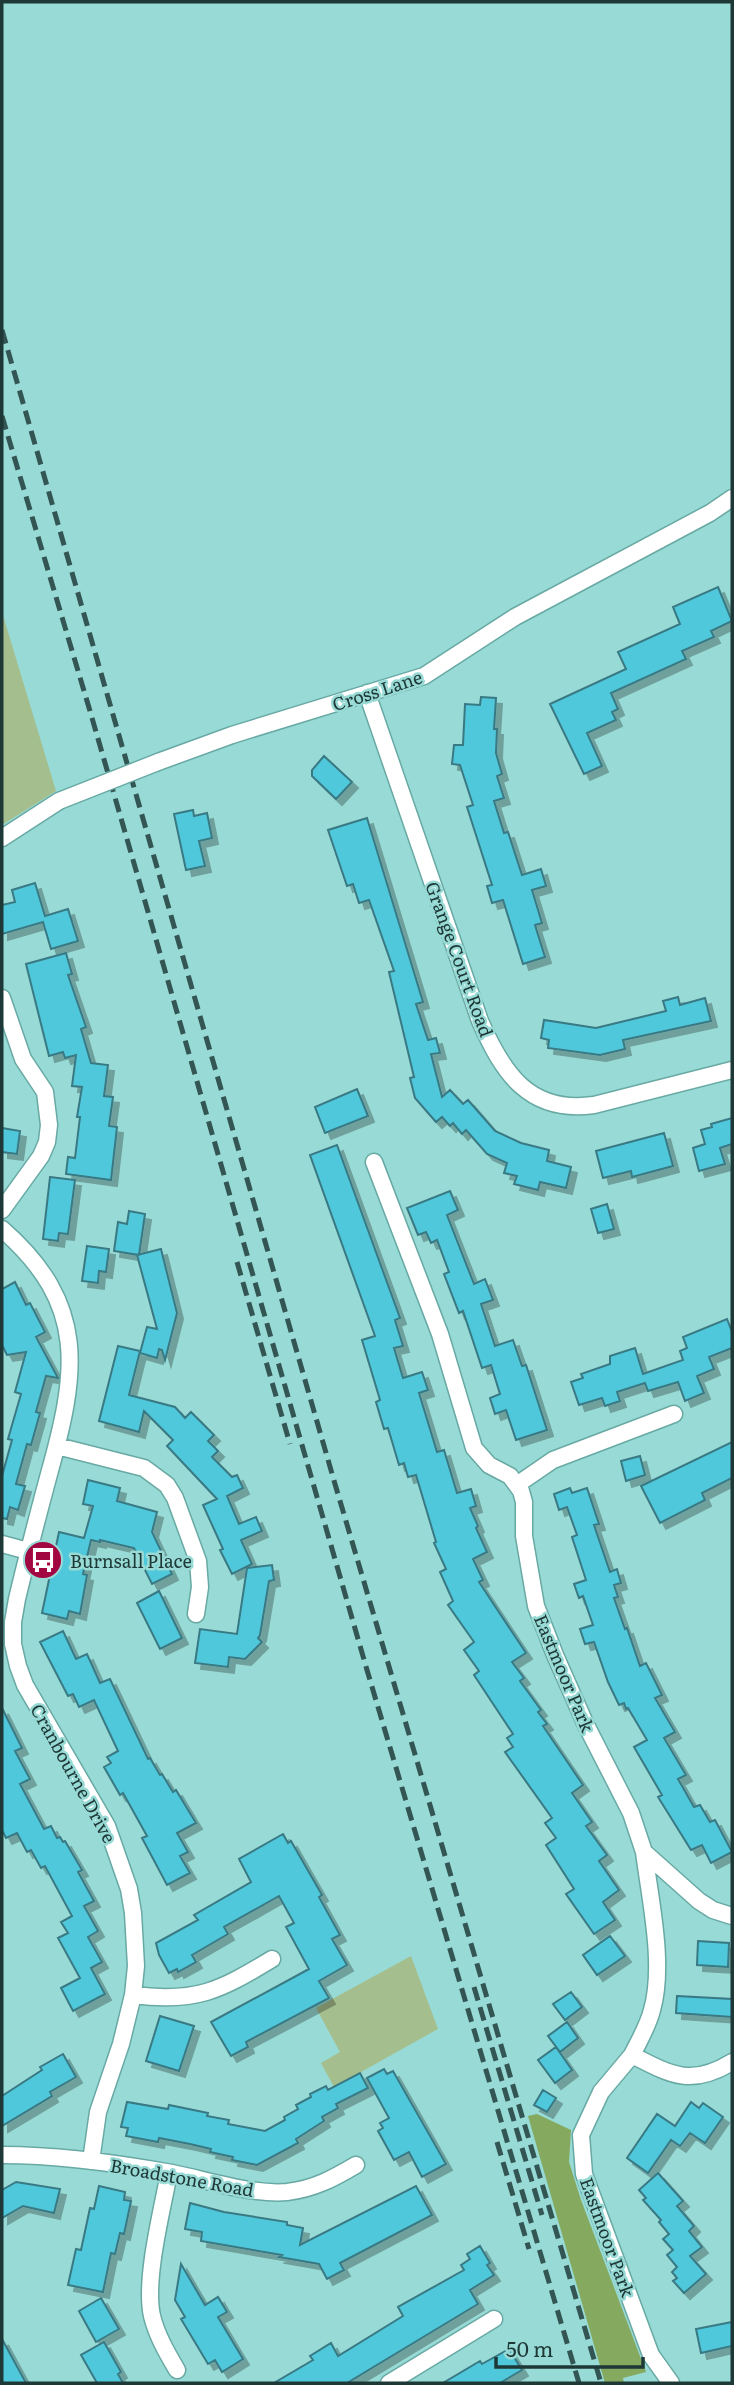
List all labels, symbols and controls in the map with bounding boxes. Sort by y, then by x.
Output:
street label: Cross Lane [329,663,425,717]
street label: Grange Court Road [419,878,501,1040]
bus stop icon: Burnsall Place [22,1539,64,1581]
place label: Burnsall Place [70,1547,192,1574]
street label: Eastmoor Park [528,1610,602,1737]
street label: Cranbourne Drive [25,1699,123,1847]
street label: Broadstone Road [108,2151,256,2203]
street label: Eastmoor Park [574,2173,643,2302]
scale bar [496,2326,643,2370]
text: 50 m [506,2332,553,2363]

